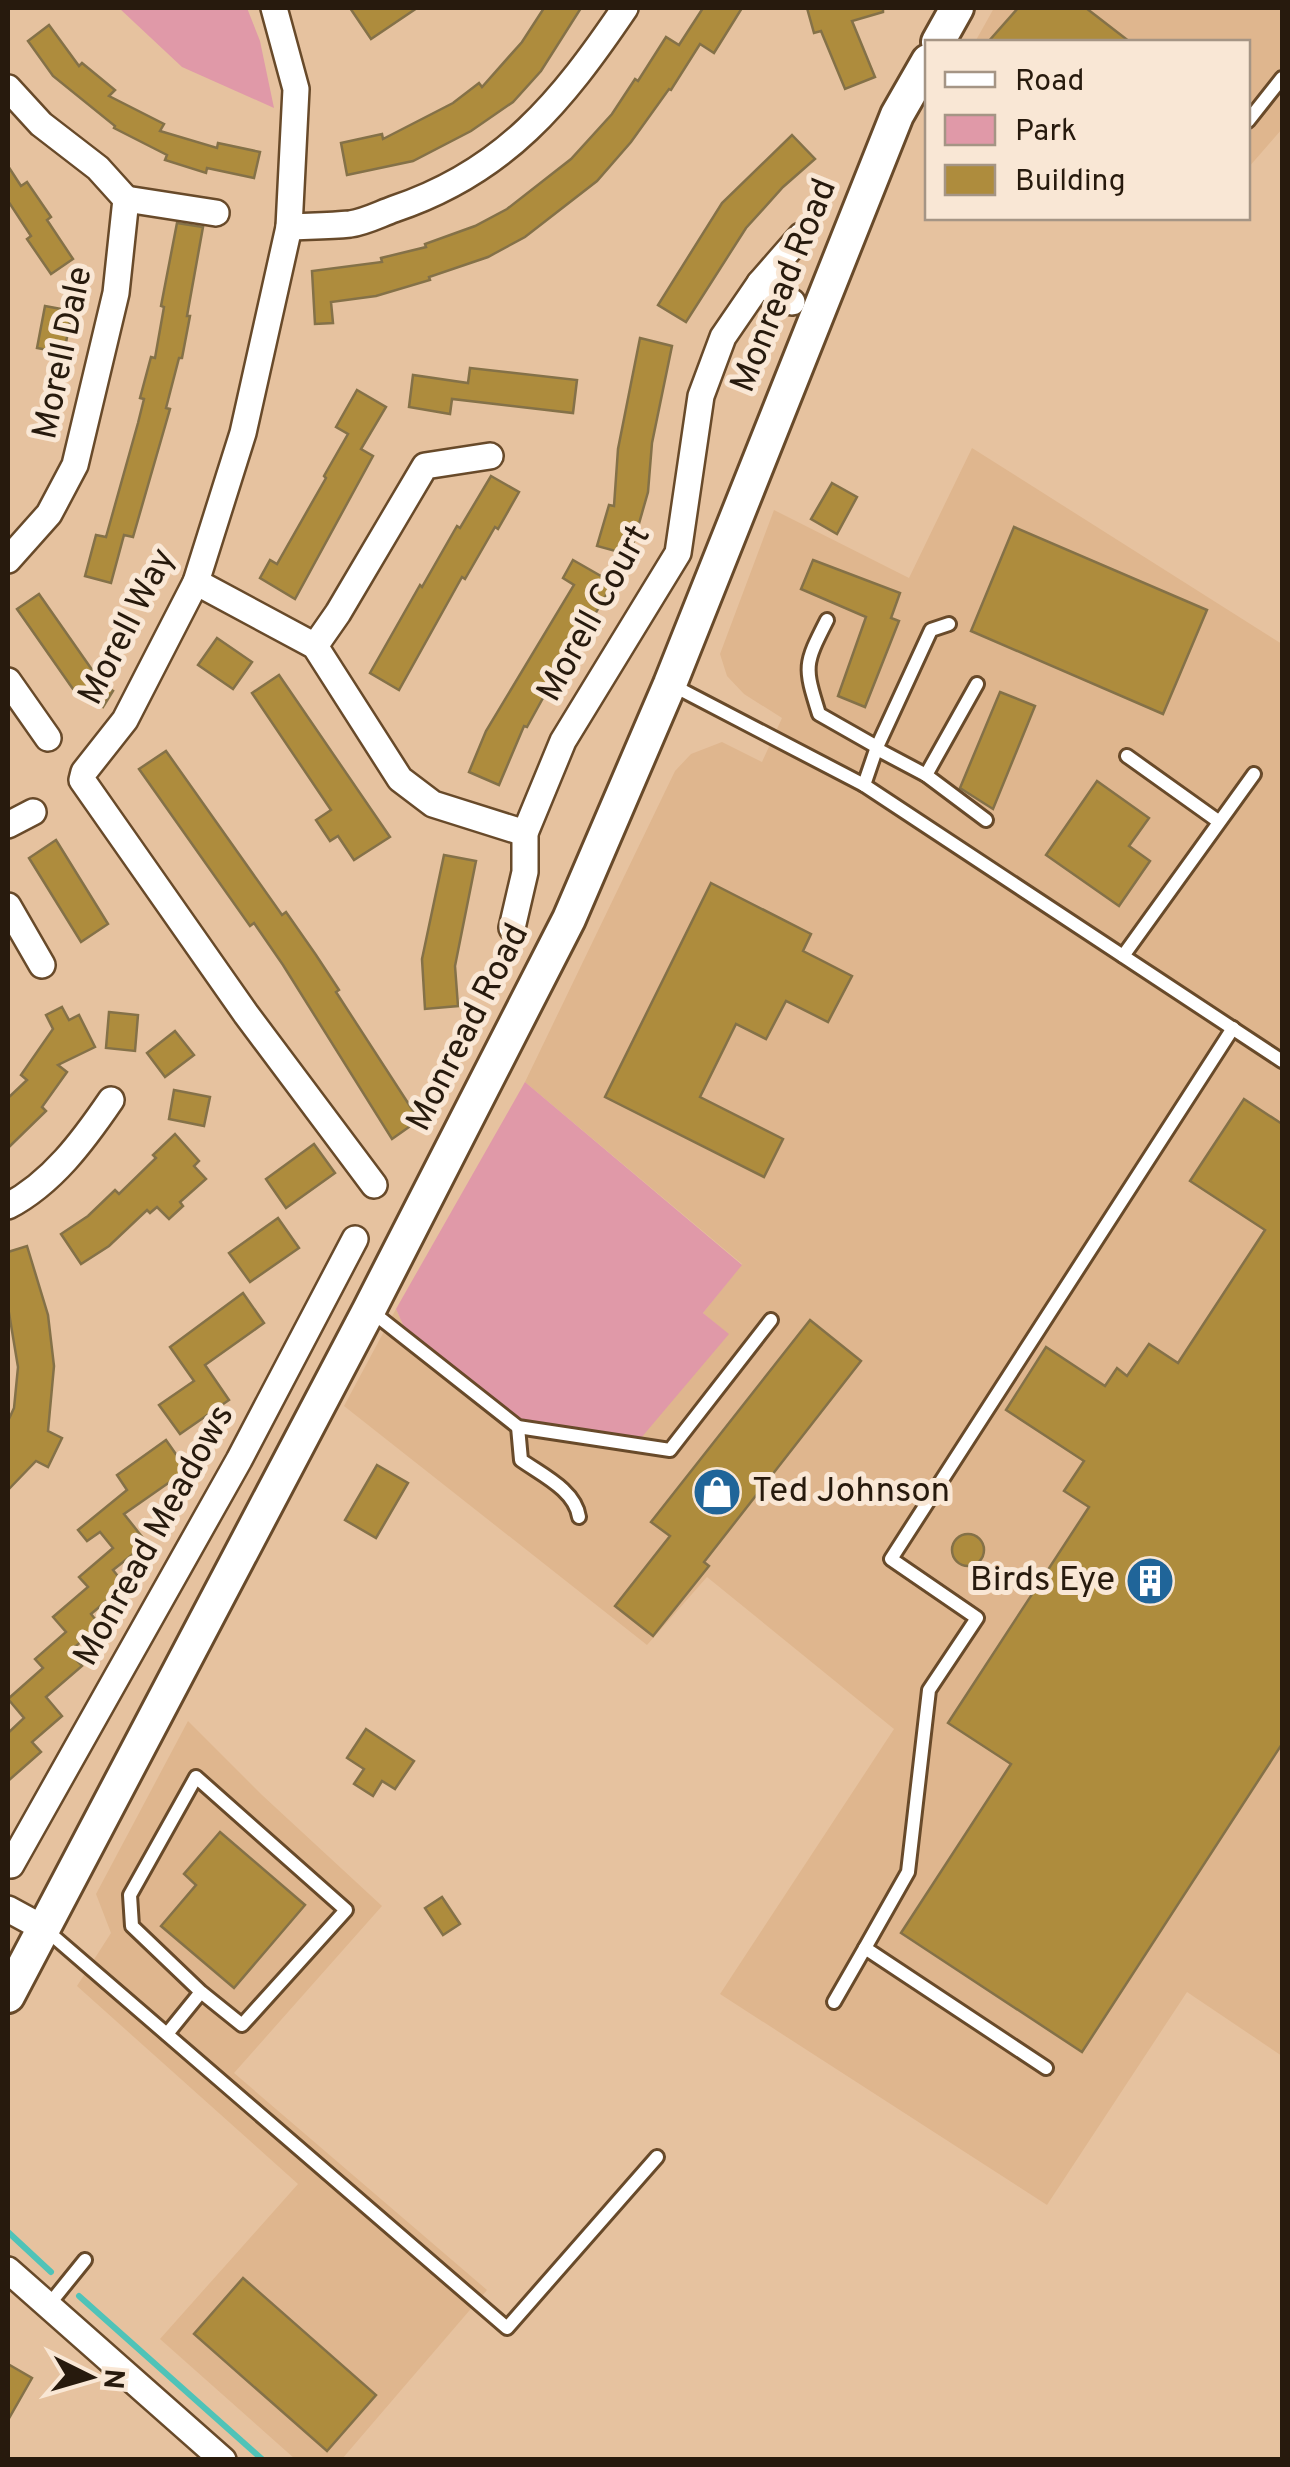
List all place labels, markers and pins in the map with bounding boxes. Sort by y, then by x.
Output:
shop icon: Ted Johnson [691,1466,743,1518]
place label: Ted Johnson [752,1470,950,1514]
building icon: Birds Eye [1124,1555,1176,1607]
place label: Birds Eye [970,1559,1115,1603]

